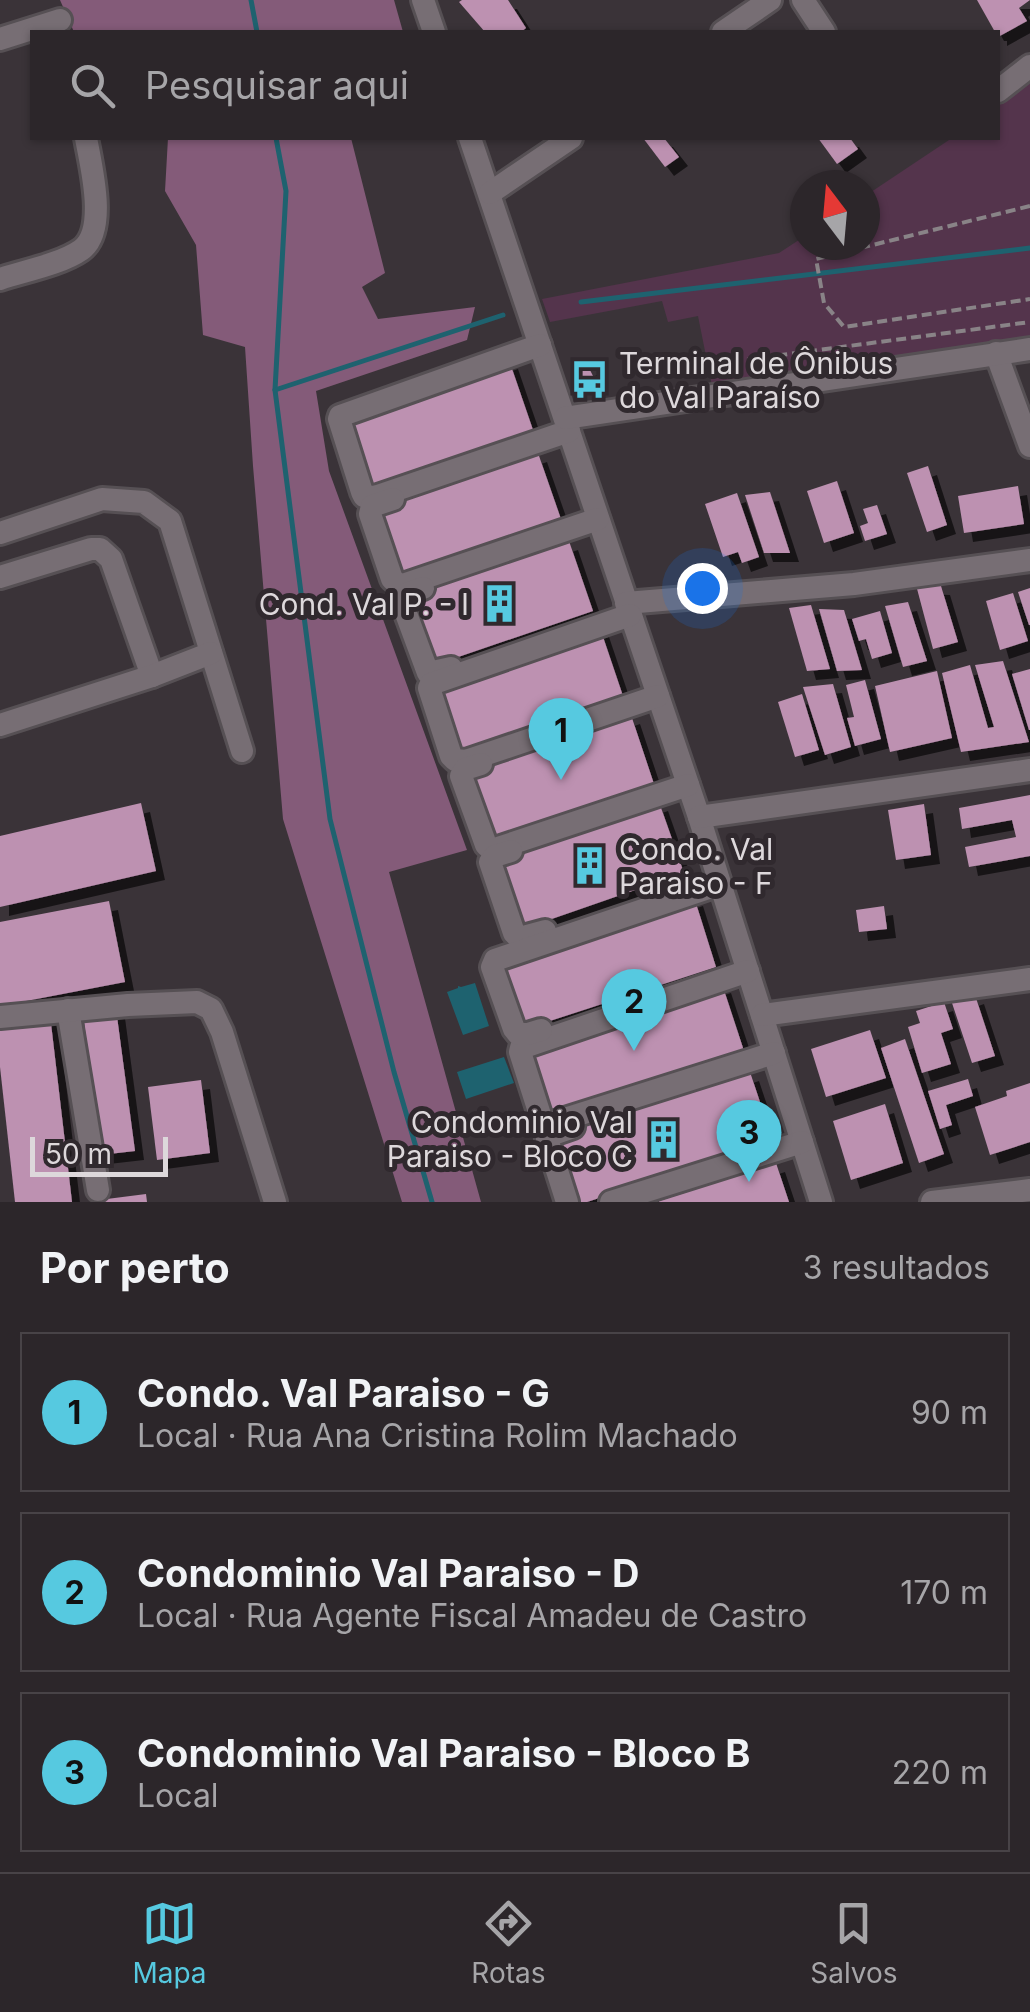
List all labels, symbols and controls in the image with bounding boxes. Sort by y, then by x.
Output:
search box [30,30,1000,140]
icon: search [65,58,120,113]
text: Pesquisar aqui [145,62,409,108]
north arrow [790,170,880,260]
place label: Terminal de Ônibus do Val Paraíso [619,345,893,415]
bus stop icon: Terminal de Ônibus do Val Paraíso [568,359,610,401]
your location [677,563,728,614]
building icon: Cond. Val P. - I [478,583,520,625]
place label: Cond. Val P. - I [259,586,469,622]
pin: 1 [528,698,594,780]
place label: Condo. Val Paraiso - F [619,831,773,901]
building icon: Condo. Val Paraiso - F [568,845,610,887]
pin: 2 [602,968,666,1051]
pin: 3 [716,1100,782,1182]
place label: Condominio Val Paraiso - Bloco C [387,1104,633,1174]
building icon: Condominio Val Paraiso - Bloco C [642,1118,684,1160]
scale bar [30,1132,168,1176]
text: 50 m [45,1137,112,1171]
text: Por perto [40,1242,230,1293]
text: 3 resultados [803,1248,990,1287]
text: Condo. Val Paraiso - G [137,1370,550,1416]
text: 1 [68,1393,81,1432]
text: 90 m [911,1393,988,1432]
text: Local · Rua Ana Cristina Rolim Machado [137,1416,738,1455]
text: Condominio Val Paraiso - D [137,1550,639,1596]
text: 2 [64,1573,85,1612]
text: 170 m [900,1573,988,1612]
text: Local · Rua Agente Fiscal Amadeu de Castro [137,1596,807,1635]
text: Condominio Val Paraiso - Bloco B [137,1730,750,1776]
text: 3 [64,1753,85,1792]
text: 220 m [892,1753,988,1792]
text: Local [137,1776,219,1815]
tab: Mapa [132,1896,207,1990]
tab: Rotas [471,1896,545,1990]
tab: Salvos [810,1896,898,1990]

